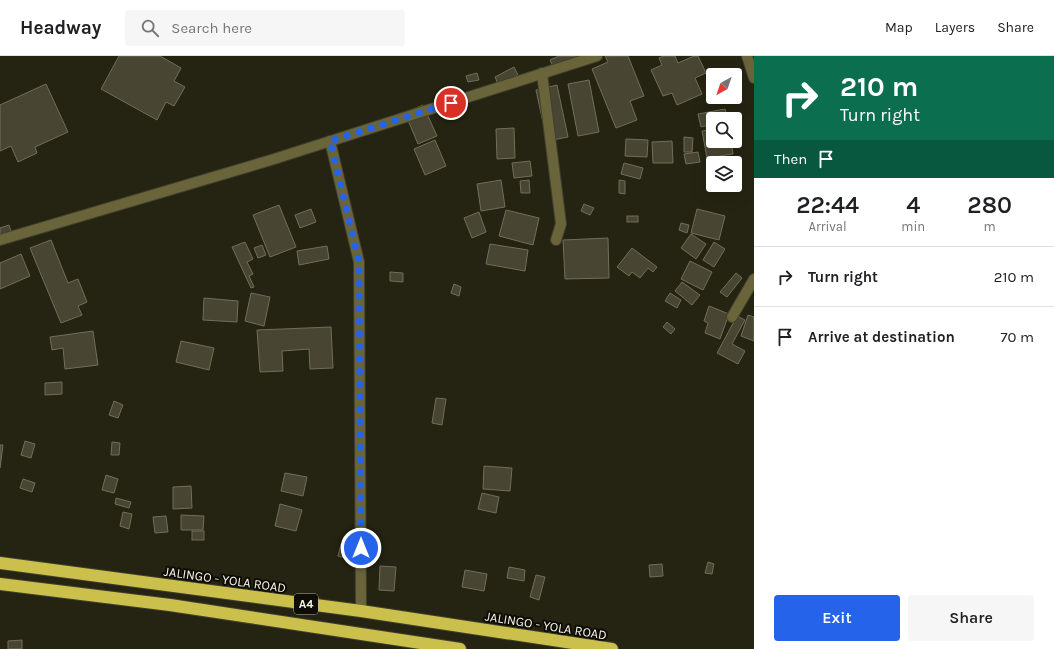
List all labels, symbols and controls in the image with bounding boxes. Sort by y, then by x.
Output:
search box [125,10,405,46]
text: Headway [20,17,101,39]
icon: search [139,17,161,39]
text: Search here [171,19,252,37]
text: Map [885,19,913,36]
text: Layers [935,19,975,36]
text: Share [997,19,1034,36]
north arrow [706,68,742,104]
map controls [706,68,742,192]
text: 210 m [840,70,918,103]
icon: right [774,72,826,124]
pin [434,86,468,120]
icon: arrive [440,92,462,114]
text: Turn right [840,104,920,126]
button: search [706,112,742,148]
icon: arrive [815,148,837,170]
text: Then [774,150,807,168]
button: layers [706,156,742,192]
text: 22:44 [796,191,859,219]
text: 4 [906,191,920,219]
text: 280 [967,191,1012,219]
text: Arrival [809,219,847,234]
text: min [901,219,925,234]
text: m [983,219,996,234]
icon: right [774,266,796,288]
text: Turn right [808,268,878,286]
text: 210 m [994,268,1034,286]
icon: arrive [774,326,796,348]
text: Arrive at destination [808,328,955,346]
text: 70 m [1000,328,1034,346]
position arrow [340,527,382,569]
street label: JALINGO - YOLA ROAD [163,563,287,595]
road number: A4 [294,594,318,614]
button: Exit [774,595,900,641]
button: Share [908,595,1034,641]
street label: JALINGO - YOLA ROAD [484,608,608,643]

